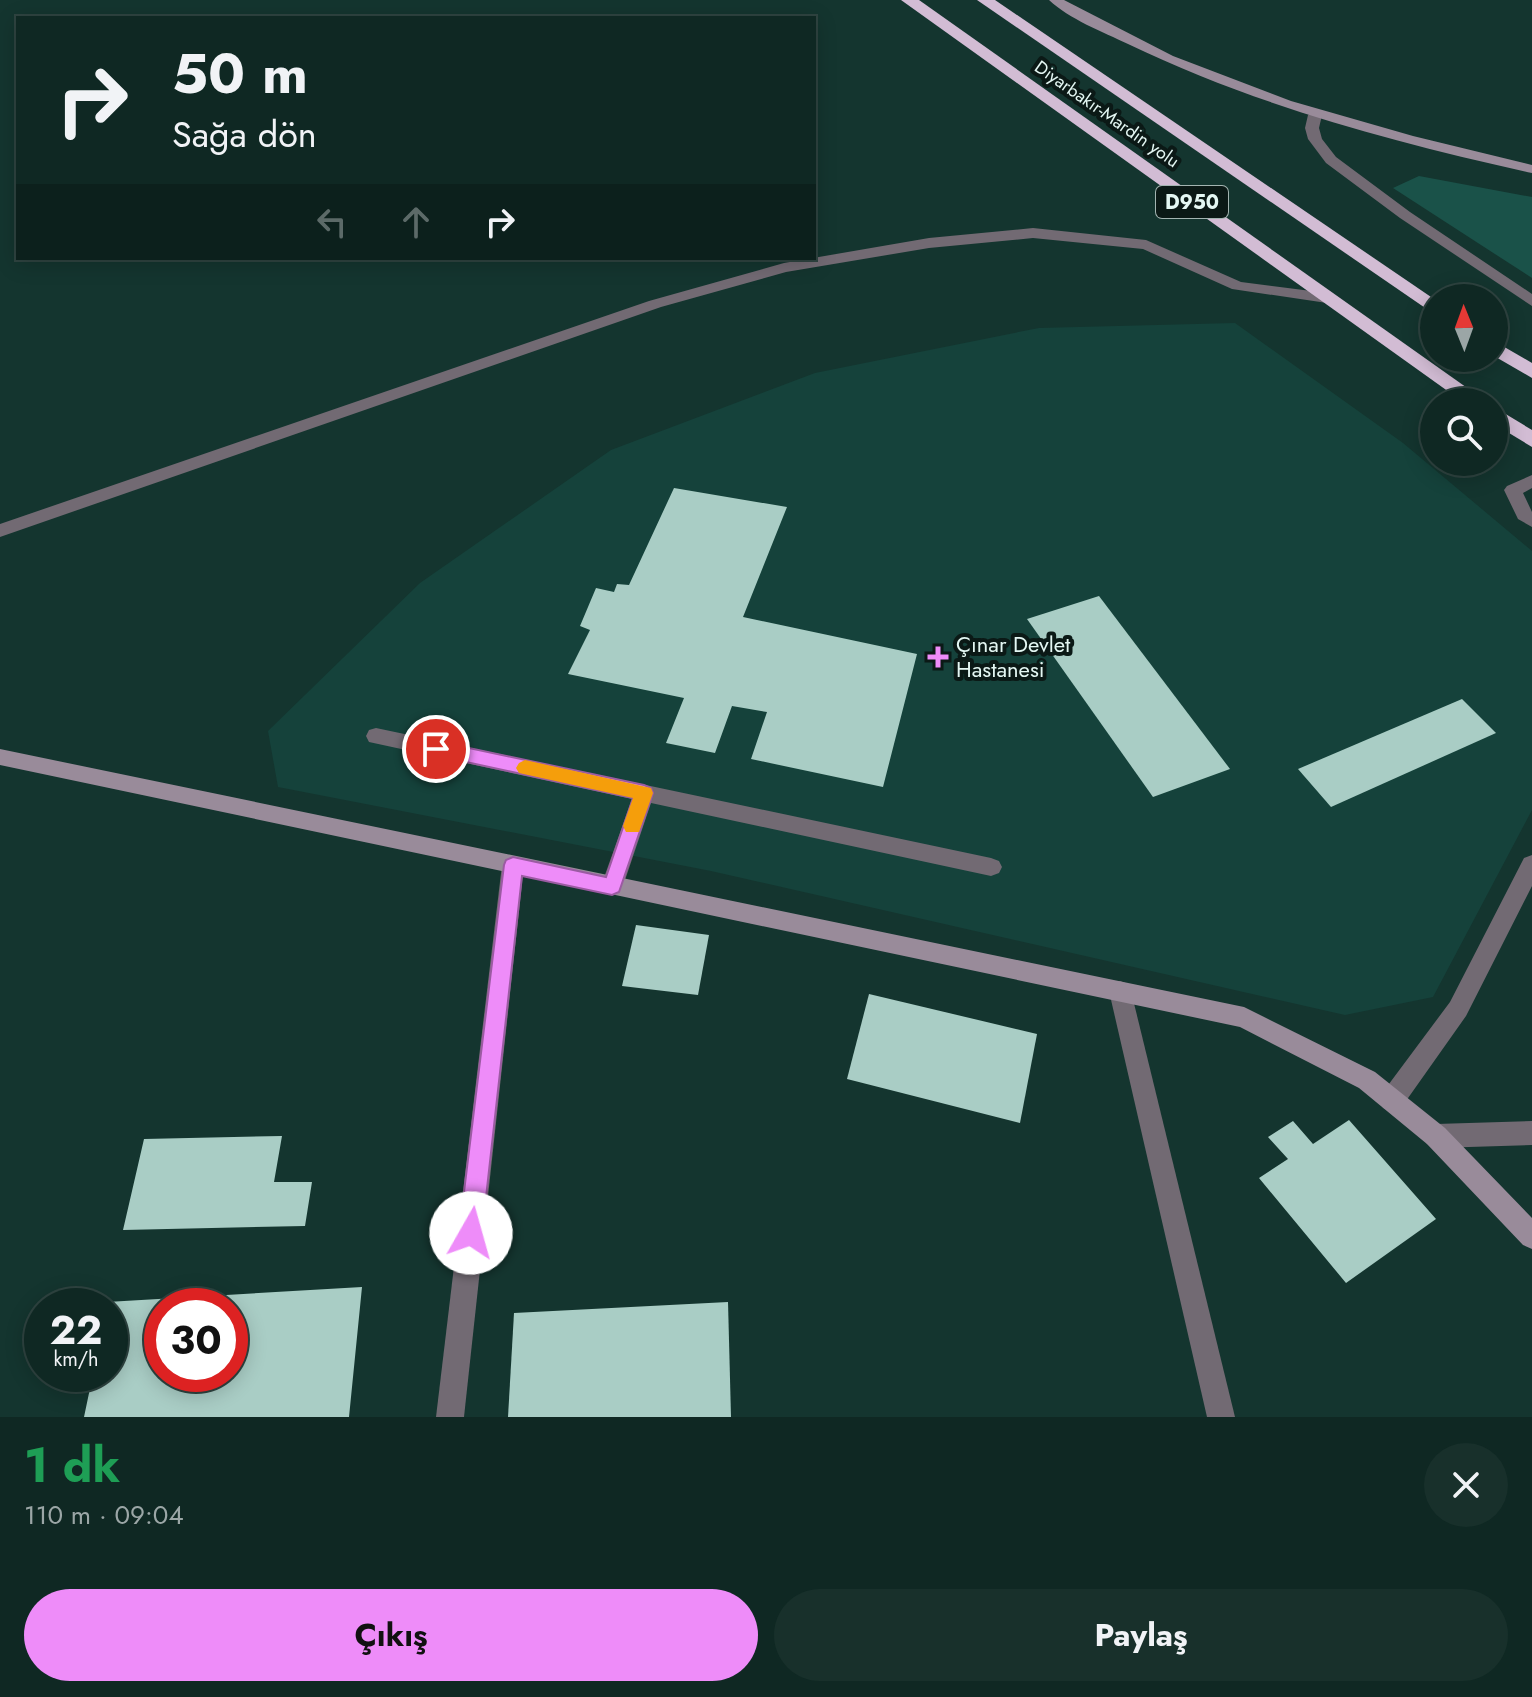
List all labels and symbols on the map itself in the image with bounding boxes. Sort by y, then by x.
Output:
street label: Diyarbakır-Mardin yolu [1029,54,1185,174]
road number: D950 [1156,186,1228,218]
north arrow [1420,284,1508,372]
place label: Çınar Devlet Hastanesi [956,628,1071,685]
marker: Çınar Devlet Hastanesi [927,646,949,668]
pin [402,715,470,783]
position arrow [429,1191,513,1275]
speed limit sign: 30 [144,1288,248,1392]

